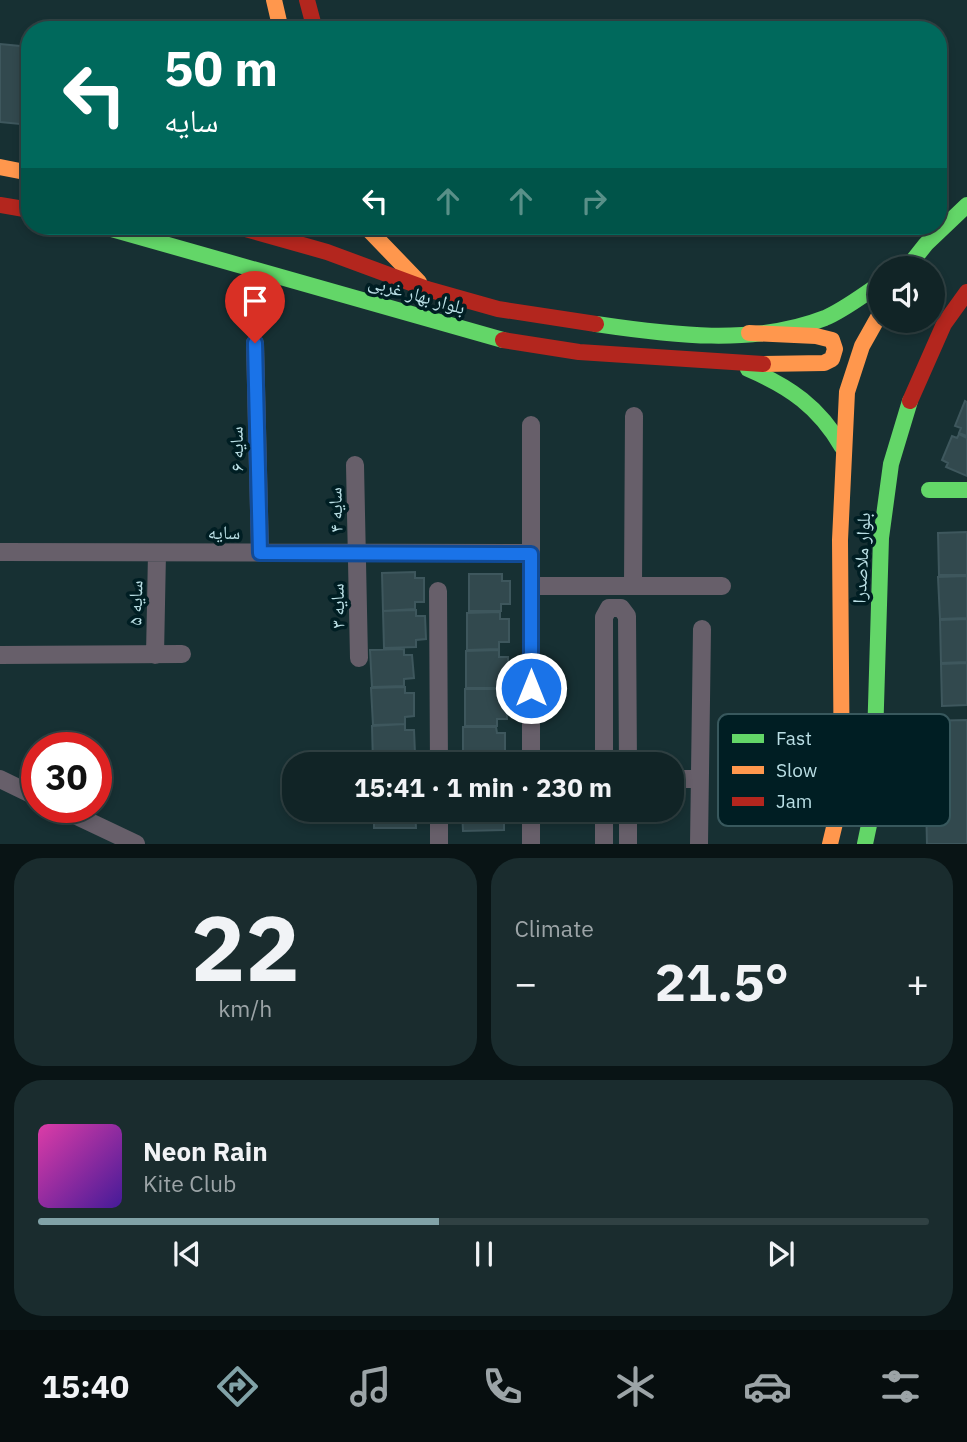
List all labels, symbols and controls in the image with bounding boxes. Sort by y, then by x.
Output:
text: 50 m [164,36,278,99]
icon: left [49,49,140,140]
text: سایه [164,99,219,141]
icon: left [356,182,394,220]
icon: ahead [429,182,467,220]
icon: ahead [502,182,540,220]
icon: right [575,182,613,220]
map controls [868,256,945,333]
button: sound [868,256,945,333]
street label: بلوار بهار غربی [366,269,468,319]
pin [225,271,285,343]
icon: arrive [236,282,274,320]
street label: سایه ۶ [224,426,248,472]
street label: سایه ۴ [322,487,348,533]
street label: بلوار ملاصدرا [847,512,875,604]
street label: سایه [208,520,240,544]
street label: سایه ۵ [123,580,147,626]
street label: سایه ۳ [325,583,349,629]
position arrow [494,651,568,725]
legend [718,714,950,826]
text: Fast [776,726,812,750]
speed limit sign: 30 [21,732,112,823]
text: Slow [776,758,817,782]
text: 15:41 · 1 min · 230 m [354,770,612,804]
text: Jam [776,789,812,813]
text: 22 [191,888,300,1006]
text: Climate [515,913,594,943]
text: 21.5° [655,948,789,1015]
text: − [515,958,537,1007]
text: + [906,958,929,1007]
text: km/h [218,993,272,1023]
text: Neon Rain [143,1134,268,1168]
text: Kite Club [143,1168,236,1198]
icon: previous [168,1235,206,1273]
icon: pause [465,1235,503,1273]
icon: next [762,1235,800,1273]
icon: directions [213,1362,262,1411]
icon: music [346,1362,395,1411]
icon: phone [478,1362,527,1411]
icon: climate [611,1362,660,1411]
icon: car [743,1362,792,1411]
icon: filters [876,1362,925,1411]
text: 15:40 [42,1365,129,1407]

